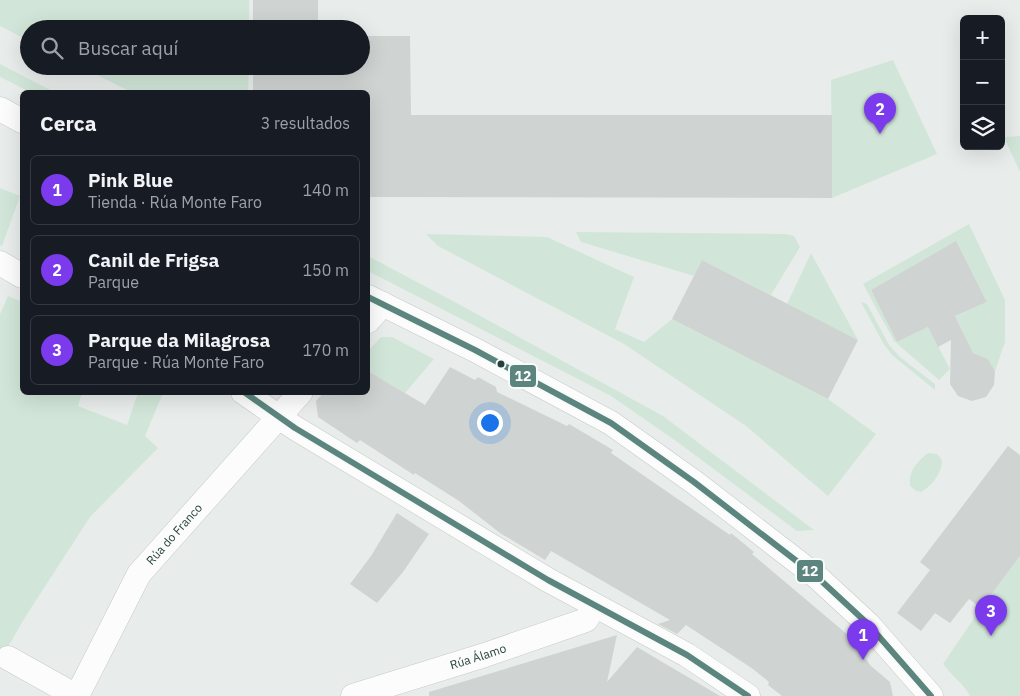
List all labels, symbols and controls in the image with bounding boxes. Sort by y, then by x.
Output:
map controls [960,15,1005,150]
button: + [960,15,1005,60]
search box [20,20,370,75]
icon: search [38,34,66,62]
text: Buscar aquí [78,36,178,60]
button: − [960,60,1005,105]
pin: 2 [864,93,896,134]
button: layers [960,105,1005,150]
text: Cerca [40,109,97,137]
text: 3 resultados [261,113,350,133]
text: Pink Blue [88,168,173,192]
text: 1 [52,180,62,200]
text: 140 m [302,180,349,200]
text: Tienda · Rúa Monte Faro [88,192,262,212]
text: Canil de Frigsa [88,248,219,272]
text: 2 [52,260,62,280]
text: 150 m [302,260,349,280]
text: Parque [88,272,139,292]
text: Parque da Milagrosa [88,328,270,352]
text: 3 [52,340,62,360]
text: 170 m [302,340,349,360]
text: Parque · Rúa Monte Faro [88,352,264,372]
unlabelled marker [496,359,506,369]
line badge: 12 [509,364,537,388]
text: 12 [515,367,531,385]
your location [477,410,503,436]
street label: Rúa do Franco [143,500,205,568]
line badge: 12 [796,559,824,583]
text: 12 [802,562,818,580]
pin: 3 [975,595,1007,636]
pin: 1 [847,619,879,660]
street label: Rúa Álamo [448,640,508,672]

